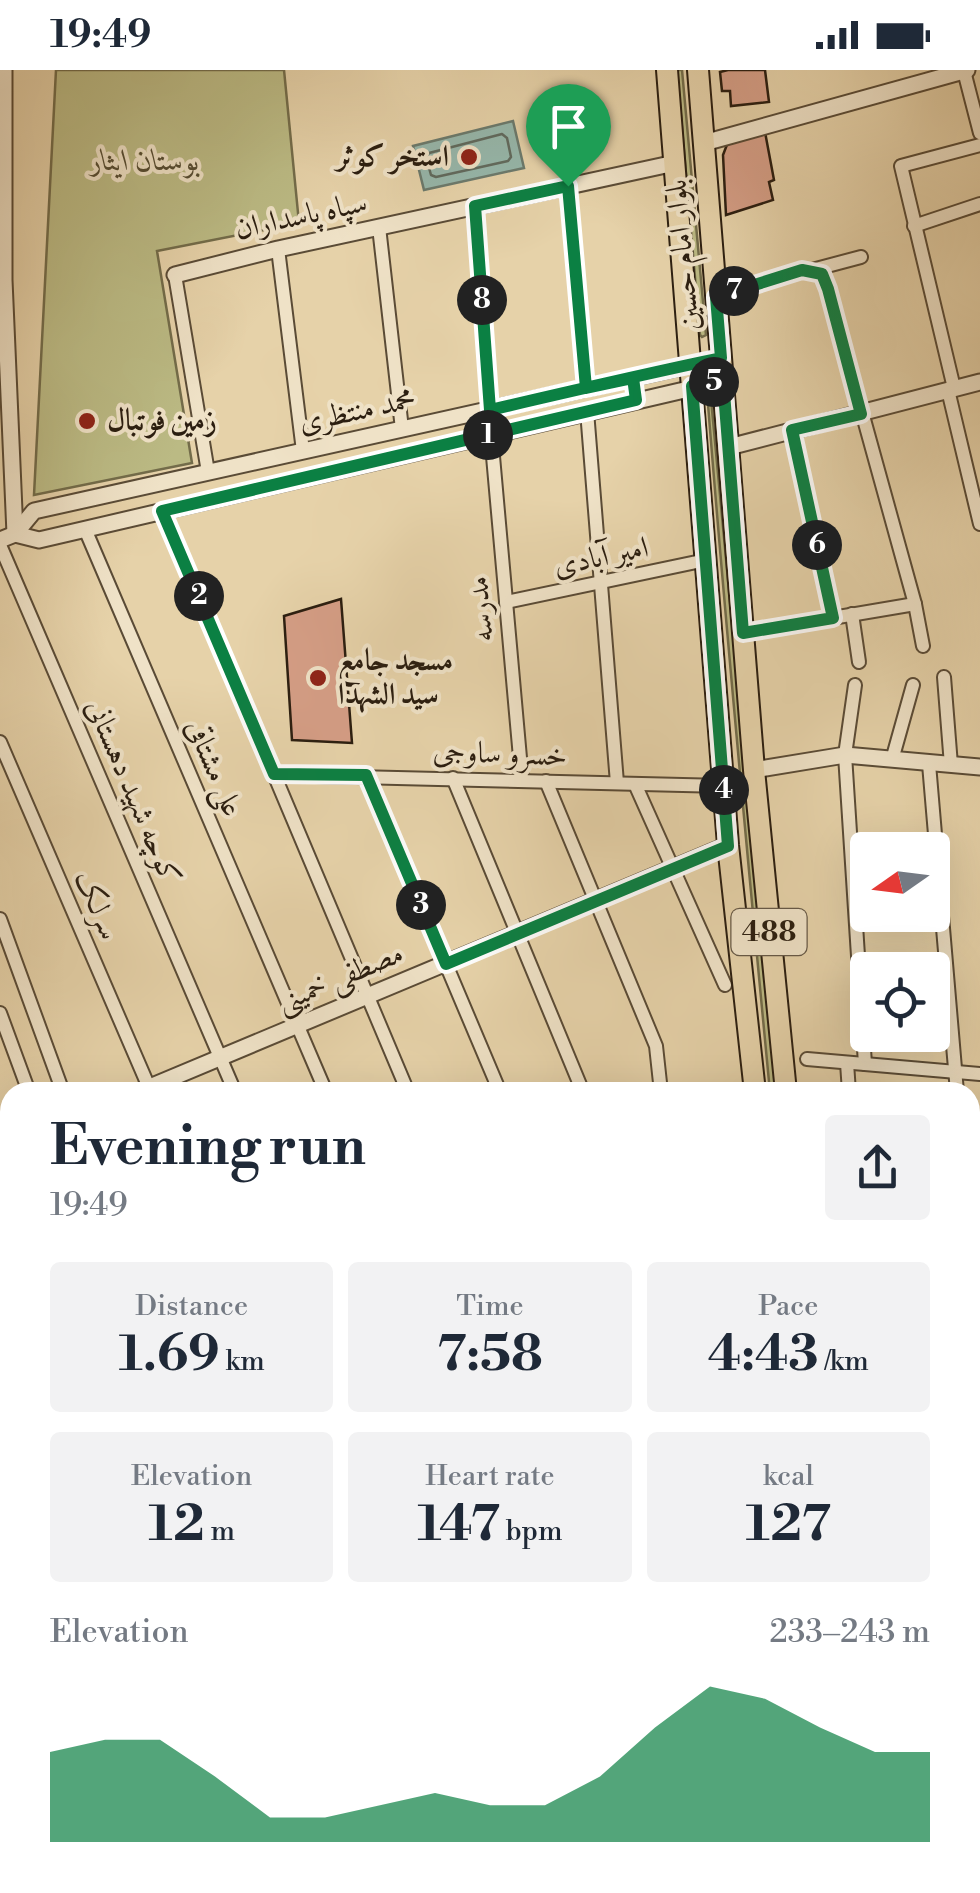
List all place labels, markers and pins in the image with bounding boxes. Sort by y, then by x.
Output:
pin [526,84,611,187]
place label: استخر کوثر [333,138,449,176]
marker: استخر کوثر [458,146,480,168]
pin: 7 [709,266,759,316]
pin: 8 [457,275,507,325]
pin: 5 [689,357,739,407]
place label: زمین فوتبال [107,402,217,440]
marker: زمین فوتبال [76,410,98,432]
pin: 1 [463,410,513,460]
pin: 6 [792,520,842,570]
pin: 2 [174,571,224,621]
place label: مسجد جامع سید الشهدا [338,642,453,714]
marker: مسجد جامع سید الشهدا [307,667,329,689]
pin: 4 [699,765,749,815]
pin: 3 [396,880,446,930]

